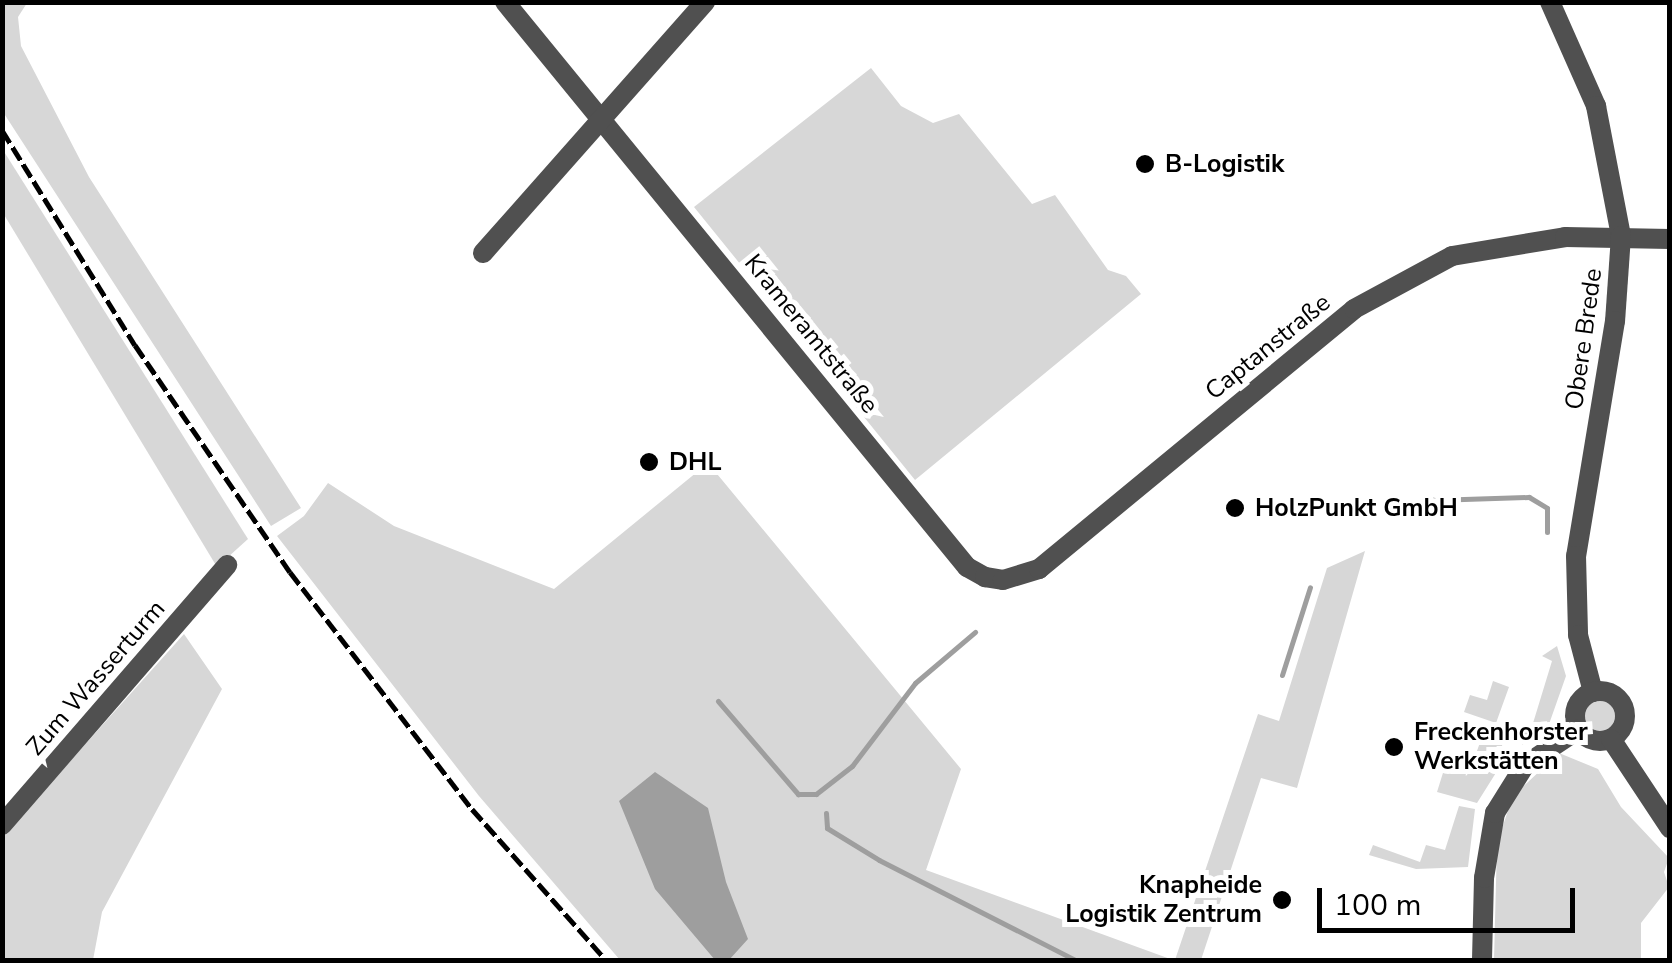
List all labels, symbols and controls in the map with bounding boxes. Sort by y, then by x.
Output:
place label: B-Logistik [1165,149,1284,179]
marker: B-Logistik [1134,153,1156,175]
street label: Krameramtstraße [738,248,884,420]
street label: Obere Brede [1559,266,1609,412]
street label: Captanstraße [1200,288,1336,406]
place label: DHL [669,447,721,477]
marker: DHL [638,451,660,473]
place label: HolzPunkt GmbH [1255,493,1458,523]
marker: HolzPunkt GmbH [1224,497,1246,519]
street label: Zum Wasserturm [20,594,172,762]
place label: Freckenhorster Werkstätten [1414,718,1588,777]
marker: Freckenhorster Werkstätten [1383,736,1405,758]
scale bar [1322,868,1580,930]
place label: Knapheide Logistik Zentrum [1065,871,1262,930]
text: 100 m [1334,885,1421,926]
marker: Knapheide Logistik Zentrum [1271,889,1293,911]

